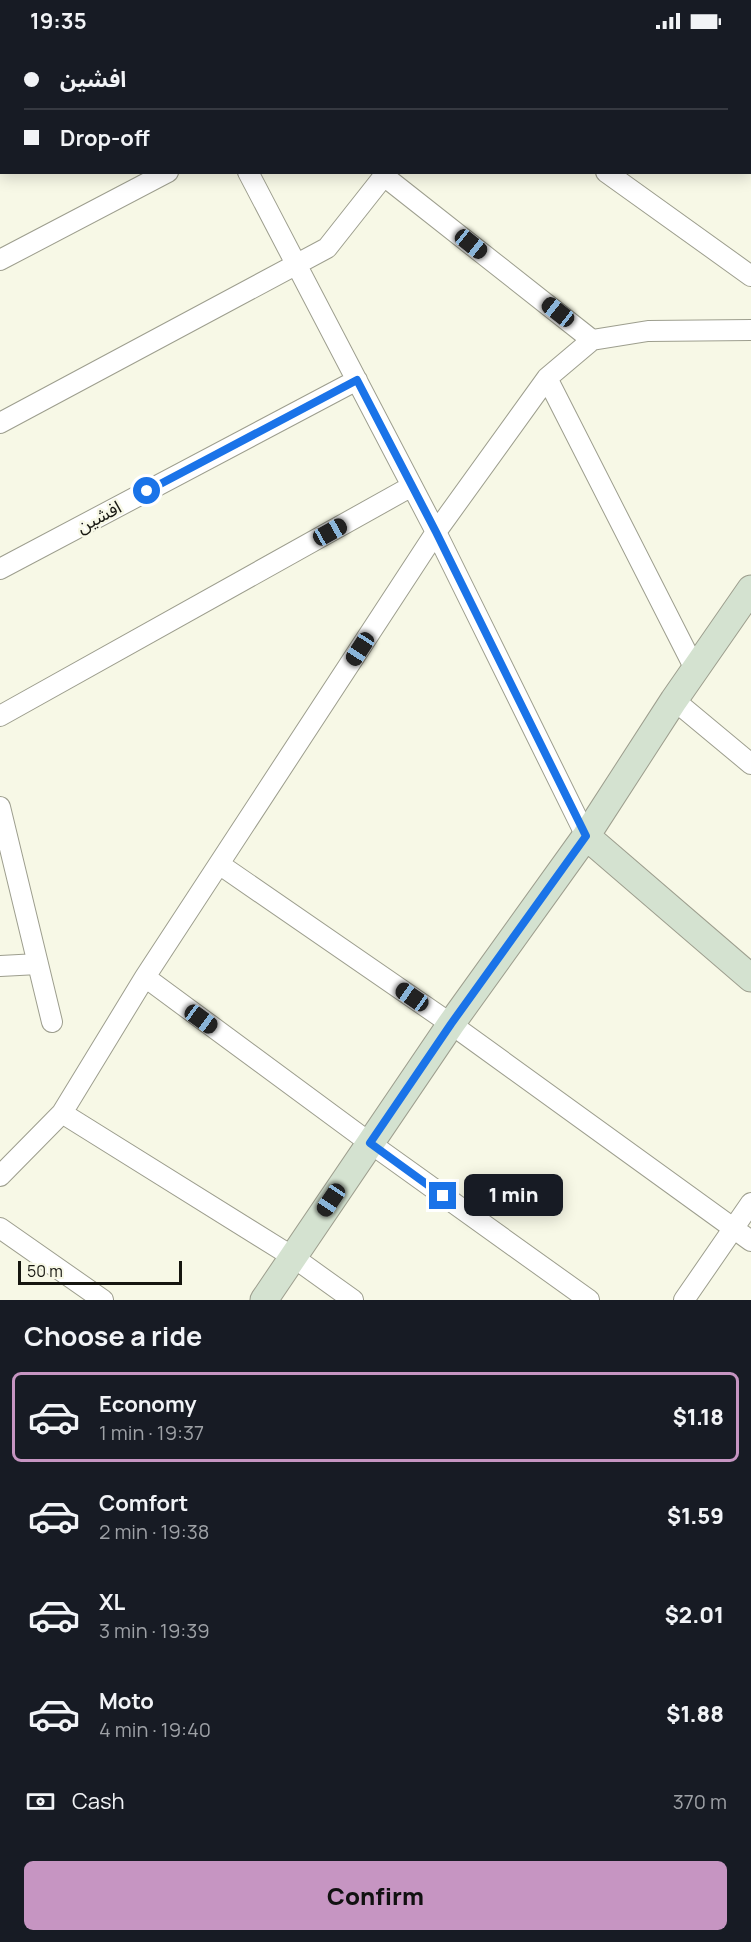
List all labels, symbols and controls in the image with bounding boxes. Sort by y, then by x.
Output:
text: 19:35 [30,6,87,36]
text: افشین [60,64,126,94]
text: Drop-off [60,123,150,153]
car [451,226,491,262]
car [538,294,578,330]
route start [133,477,160,504]
street label: افشین [72,494,125,538]
car [310,515,350,549]
car [343,629,377,669]
car [392,979,432,1015]
car [181,1001,221,1037]
callout: 1 min [464,1175,563,1217]
car [313,1180,349,1220]
text: 1 min [488,1181,539,1208]
route end [429,1182,456,1209]
scale bar [18,1258,182,1286]
text: 50 m [27,1260,63,1282]
text: Choose a ride [24,1317,202,1354]
text: Economy [99,1389,197,1419]
icon: car [27,1390,81,1444]
text: $1.18 [673,1402,724,1432]
text: 1 min · 19:37 [99,1419,204,1446]
text: Comfort [99,1488,188,1518]
icon: car [27,1489,81,1543]
text: $1.59 [667,1501,724,1531]
text: 2 min · 19:38 [99,1518,209,1545]
text: XL [99,1587,125,1617]
icon: car [27,1588,81,1642]
text: $2.01 [665,1600,724,1630]
text: 3 min · 19:39 [99,1617,210,1644]
text: Moto [99,1686,154,1716]
icon: car [27,1687,81,1741]
text: $1.88 [666,1699,724,1729]
text: 4 min · 19:40 [99,1716,211,1743]
icon: cash [24,1785,57,1818]
text: Cash [72,1786,125,1816]
text: 370 m [673,1788,727,1815]
button: Confirm [24,1861,727,1930]

